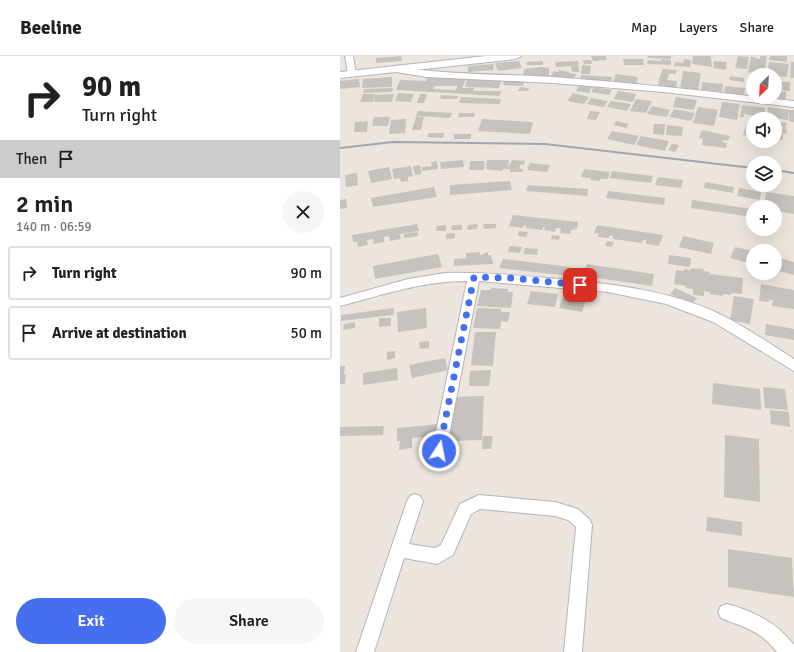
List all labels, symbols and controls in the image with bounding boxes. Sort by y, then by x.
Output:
text: Beeline [20,16,82,40]
text: Map [631,19,657,36]
text: Layers [679,19,718,36]
text: Share [740,19,774,36]
north arrow [746,68,782,104]
map controls [746,68,782,280]
text: 90 m [82,70,141,104]
icon: right [16,72,68,124]
text: Turn right [82,104,157,126]
button: sound [746,112,782,148]
icon: arrive [55,148,77,170]
text: Then [16,150,47,168]
button: layers [746,156,782,192]
text: 2 min [16,189,73,219]
button: close [282,191,324,233]
button: + [746,200,782,236]
text: 140 m · 06:59 [16,219,92,235]
button: − [746,244,782,280]
icon: right [18,262,40,284]
text: Turn right [52,264,117,282]
text: 90 m [291,264,322,282]
pin [563,268,597,302]
icon: arrive [569,274,591,296]
icon: arrive [18,322,40,344]
text: Arrive at destination [52,324,187,342]
text: 50 m [291,324,322,342]
position arrow [418,430,460,472]
button: Exit [16,598,166,644]
button: Share [174,598,324,644]

